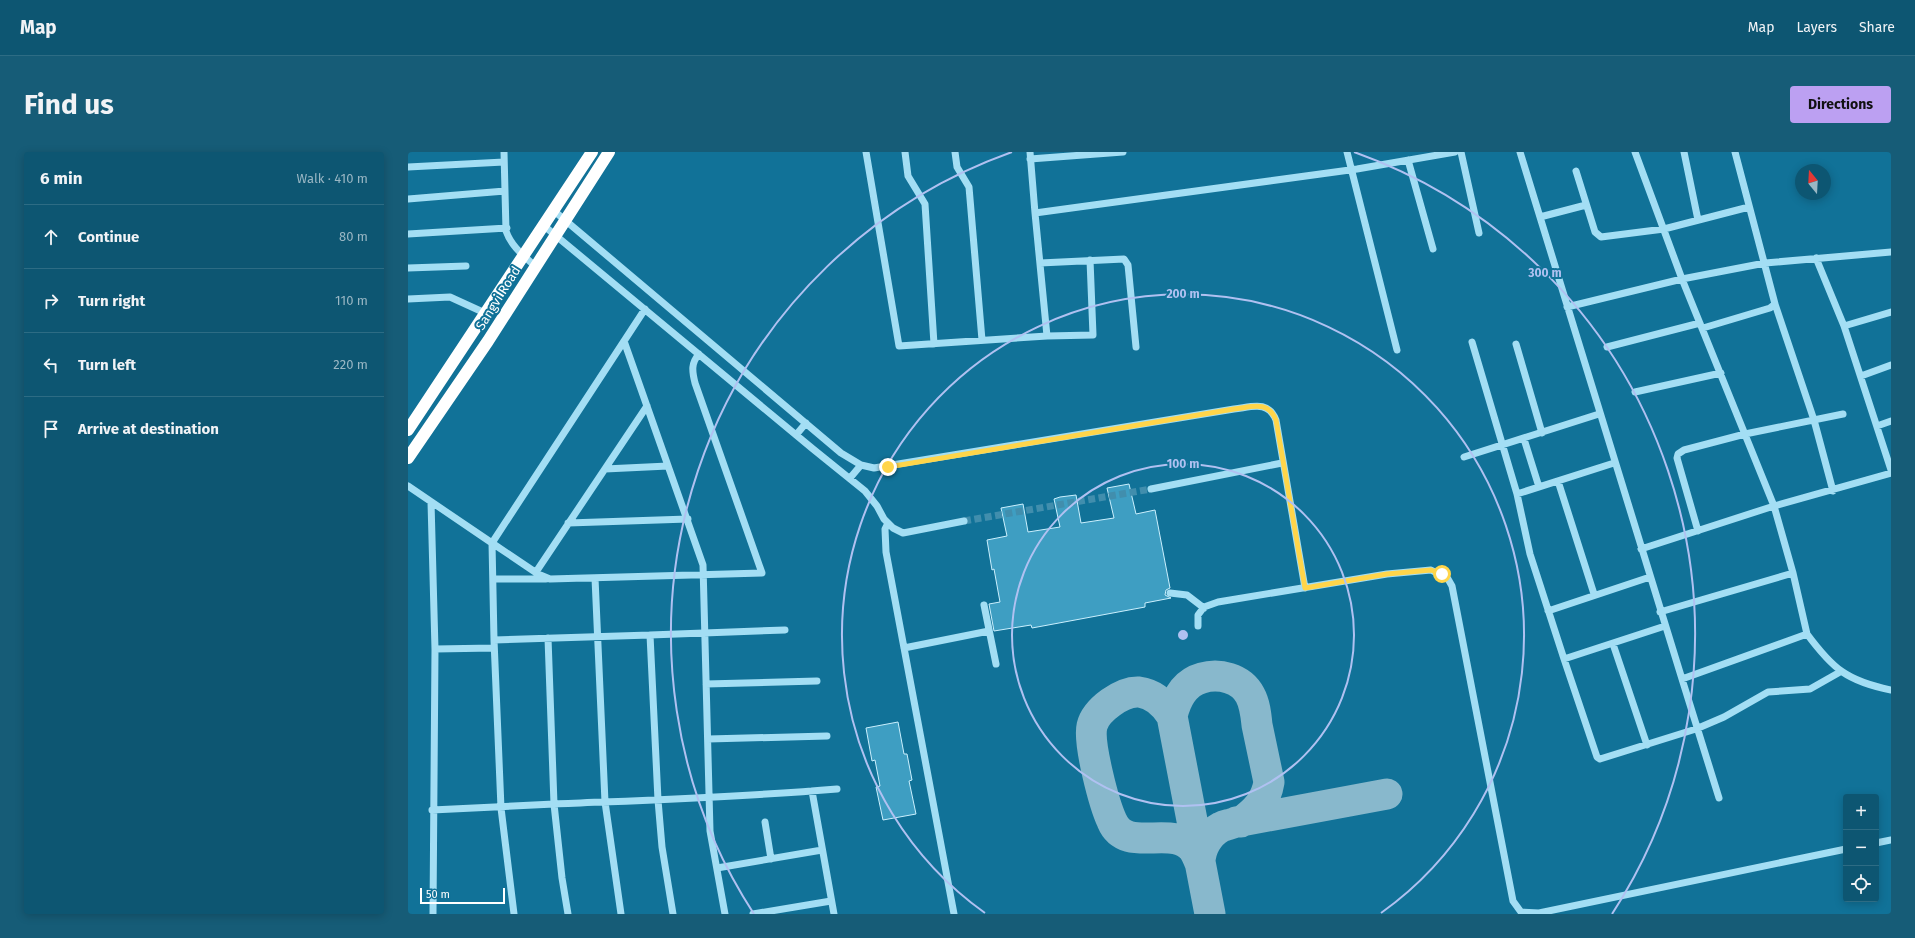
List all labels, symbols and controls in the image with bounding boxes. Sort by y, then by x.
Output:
text: Map [20,16,57,39]
text: Map [1748,19,1774,36]
text: Layers [1796,19,1837,36]
text: Share [1859,19,1895,36]
button: Directions [1790,86,1891,123]
text: Find us [24,88,114,121]
north arrow [1795,164,1831,200]
text: 6 min [40,168,83,189]
text: Walk · 410 m [297,171,368,186]
icon: ahead [40,226,62,248]
text: Continue [78,228,139,246]
text: 80 m [339,229,368,244]
street label: Sangvi Road [473,263,523,333]
text: 300 m [1527,266,1562,280]
text: 200 m [1166,287,1200,301]
icon: right [40,290,62,312]
text: Turn right [78,292,145,310]
text: 110 m [335,293,368,308]
icon: left [40,354,62,376]
text: Turn left [78,356,136,374]
text: 220 m [333,357,368,372]
icon: arrive [40,418,62,440]
text: Arrive at destination [78,420,219,438]
text: 100 m [1167,457,1199,471]
route end [879,458,897,476]
route start [1433,565,1451,583]
centre of rings [1176,628,1190,642]
map controls [1843,794,1879,902]
button: + [1843,794,1879,830]
button: − [1843,830,1879,866]
button: locate [1843,866,1879,902]
scale bar [420,886,505,905]
text: 50 m [426,888,450,901]

